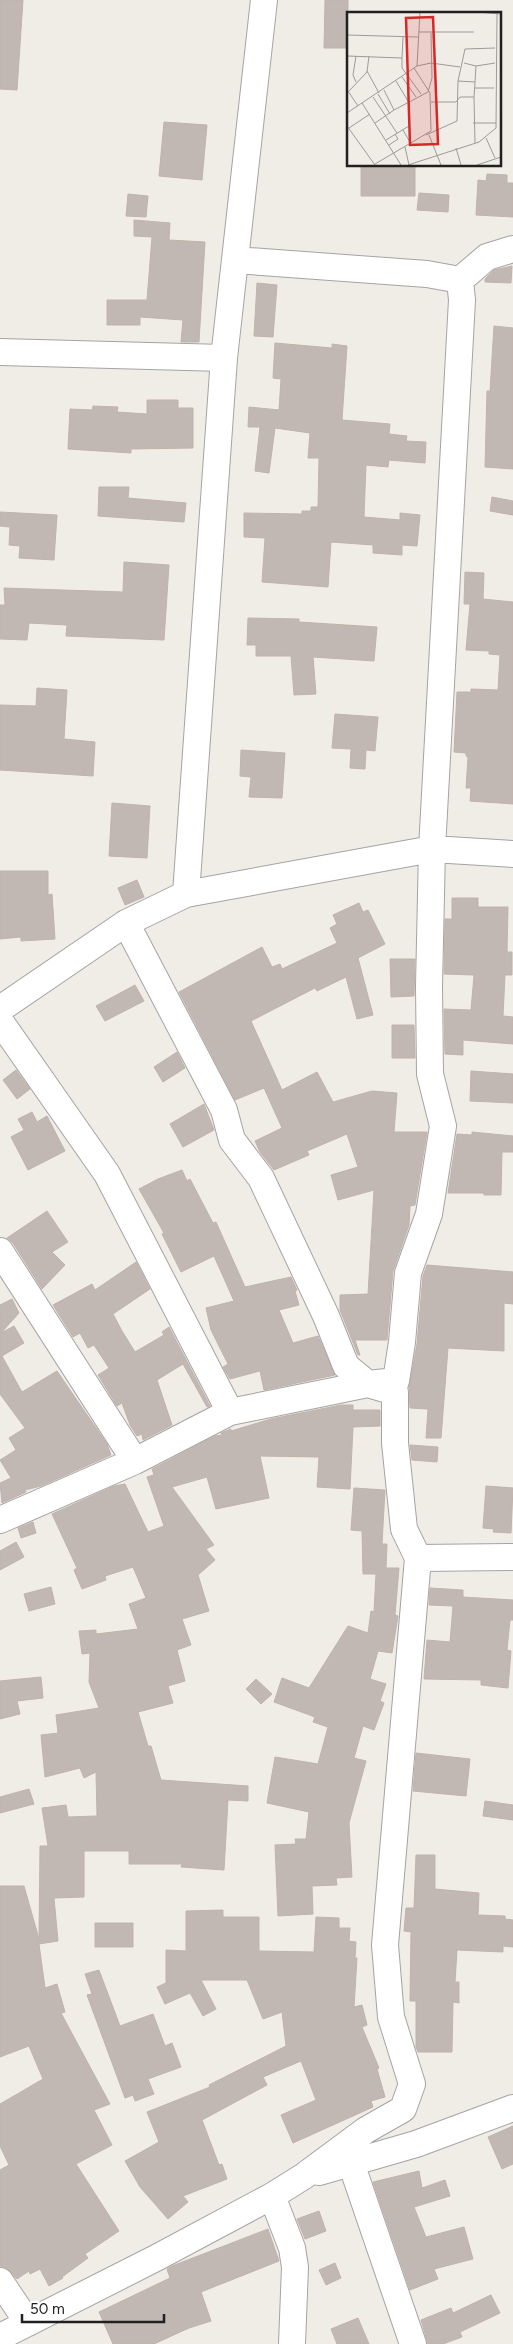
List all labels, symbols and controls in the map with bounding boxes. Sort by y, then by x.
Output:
inset map [347,12,500,166]
scale bar [22,2292,165,2324]
text: 50 m [30,2300,65,2318]

